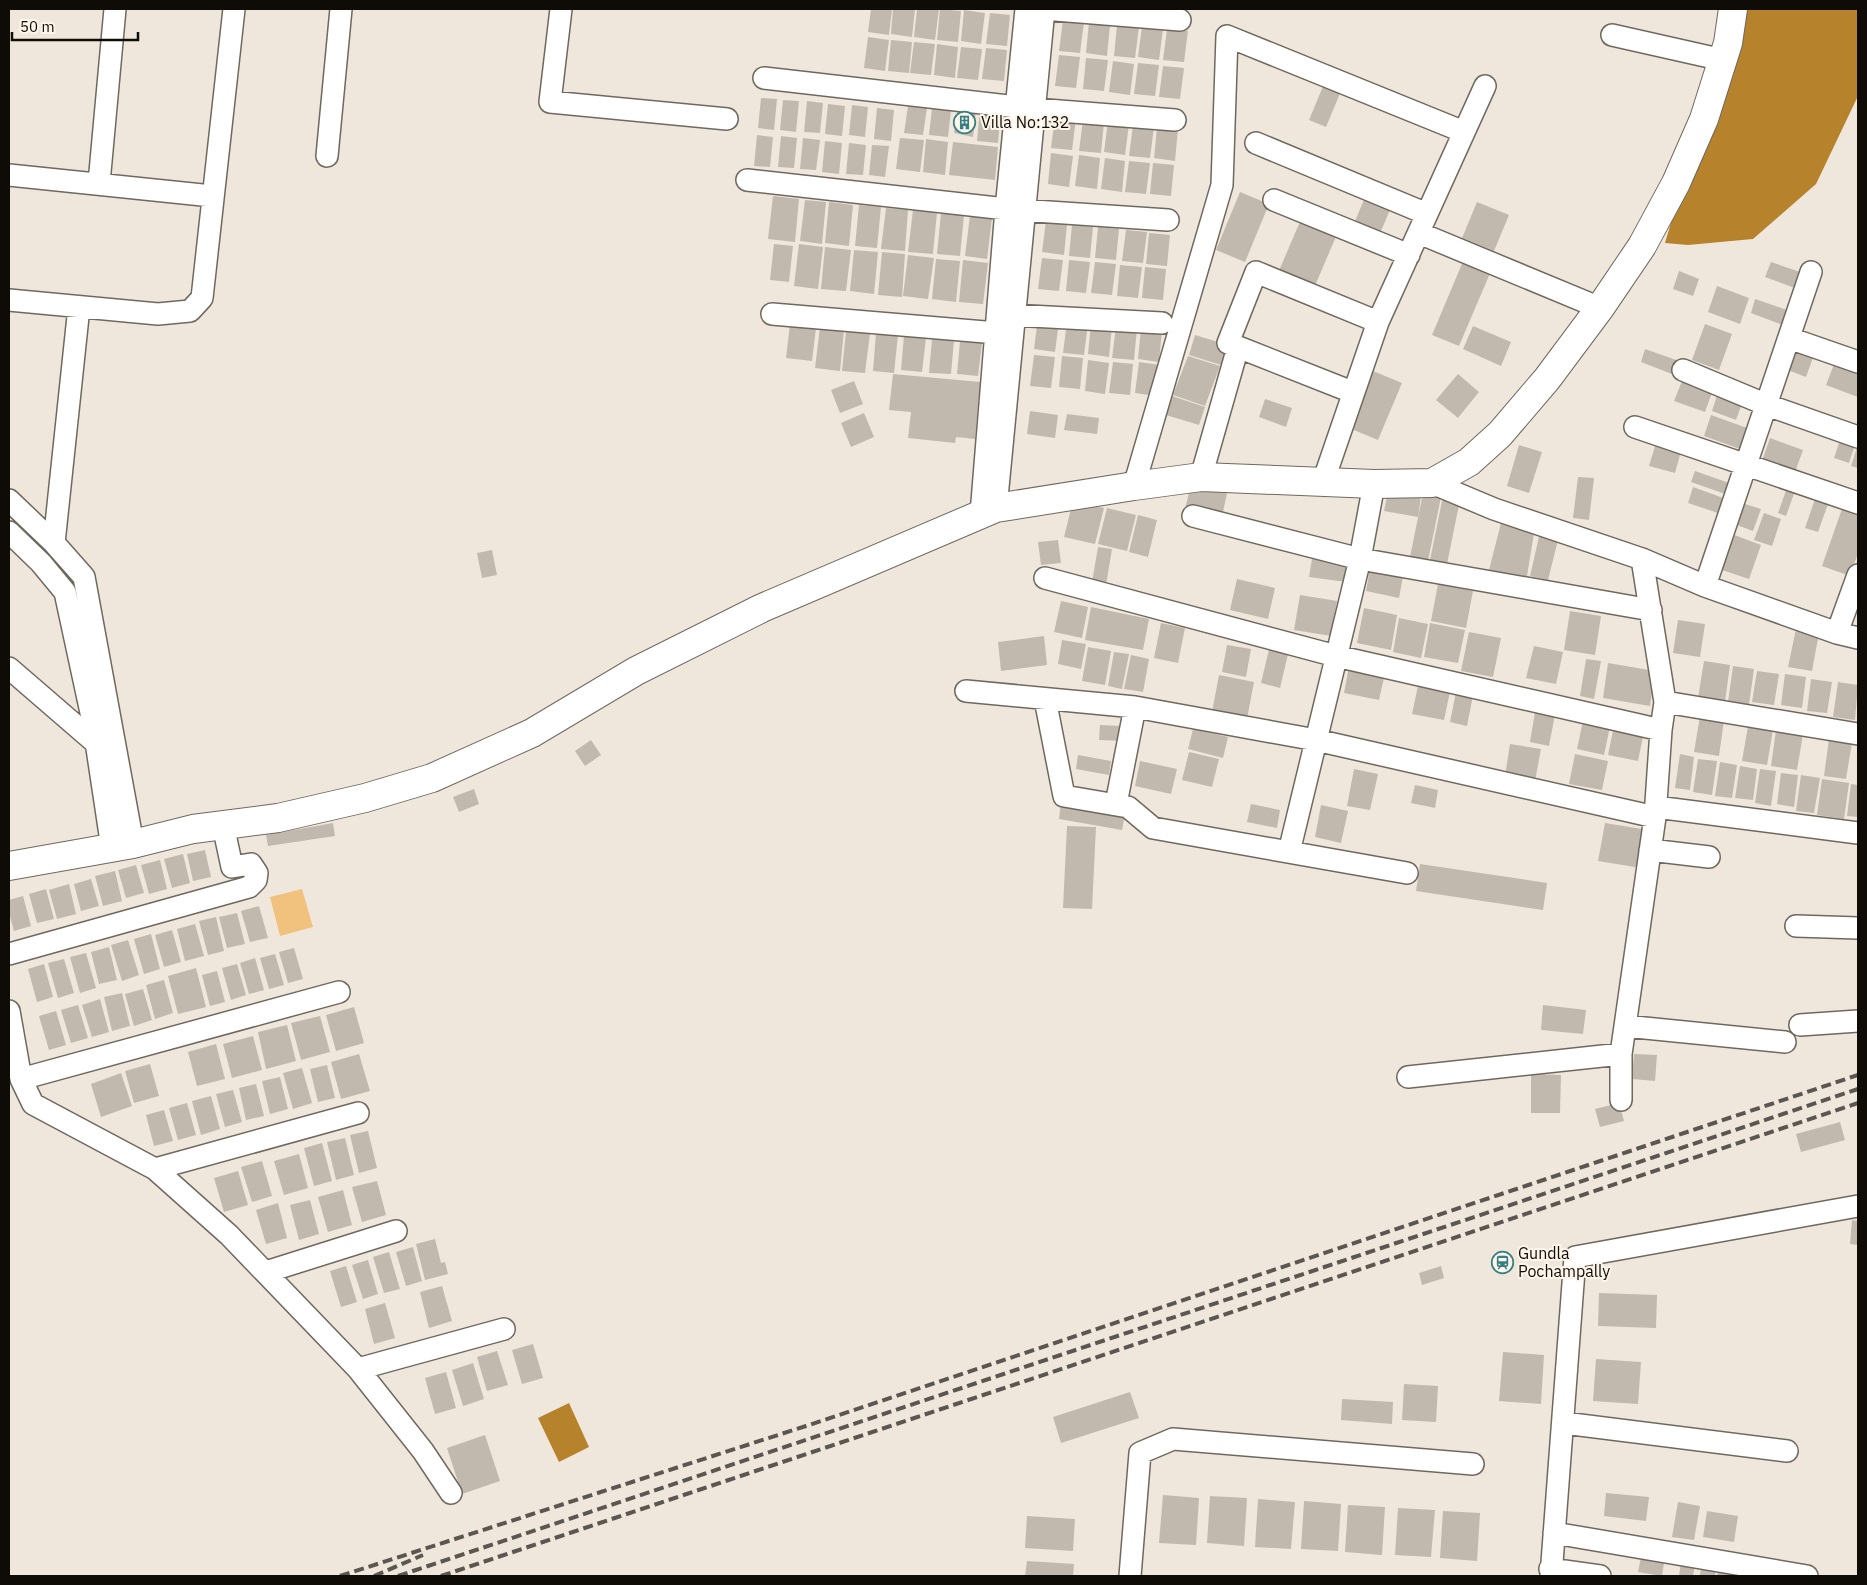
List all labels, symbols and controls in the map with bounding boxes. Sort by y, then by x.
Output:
scale bar [12,10,139,42]
text: 50 m [20,17,55,36]
building icon: Villa No:132 [953,110,977,134]
place label: Villa No:132 [981,112,1069,132]
place label: Gundla Pochampally [1518,1243,1610,1281]
station icon: Gundla Pochampally [1490,1250,1514,1274]

